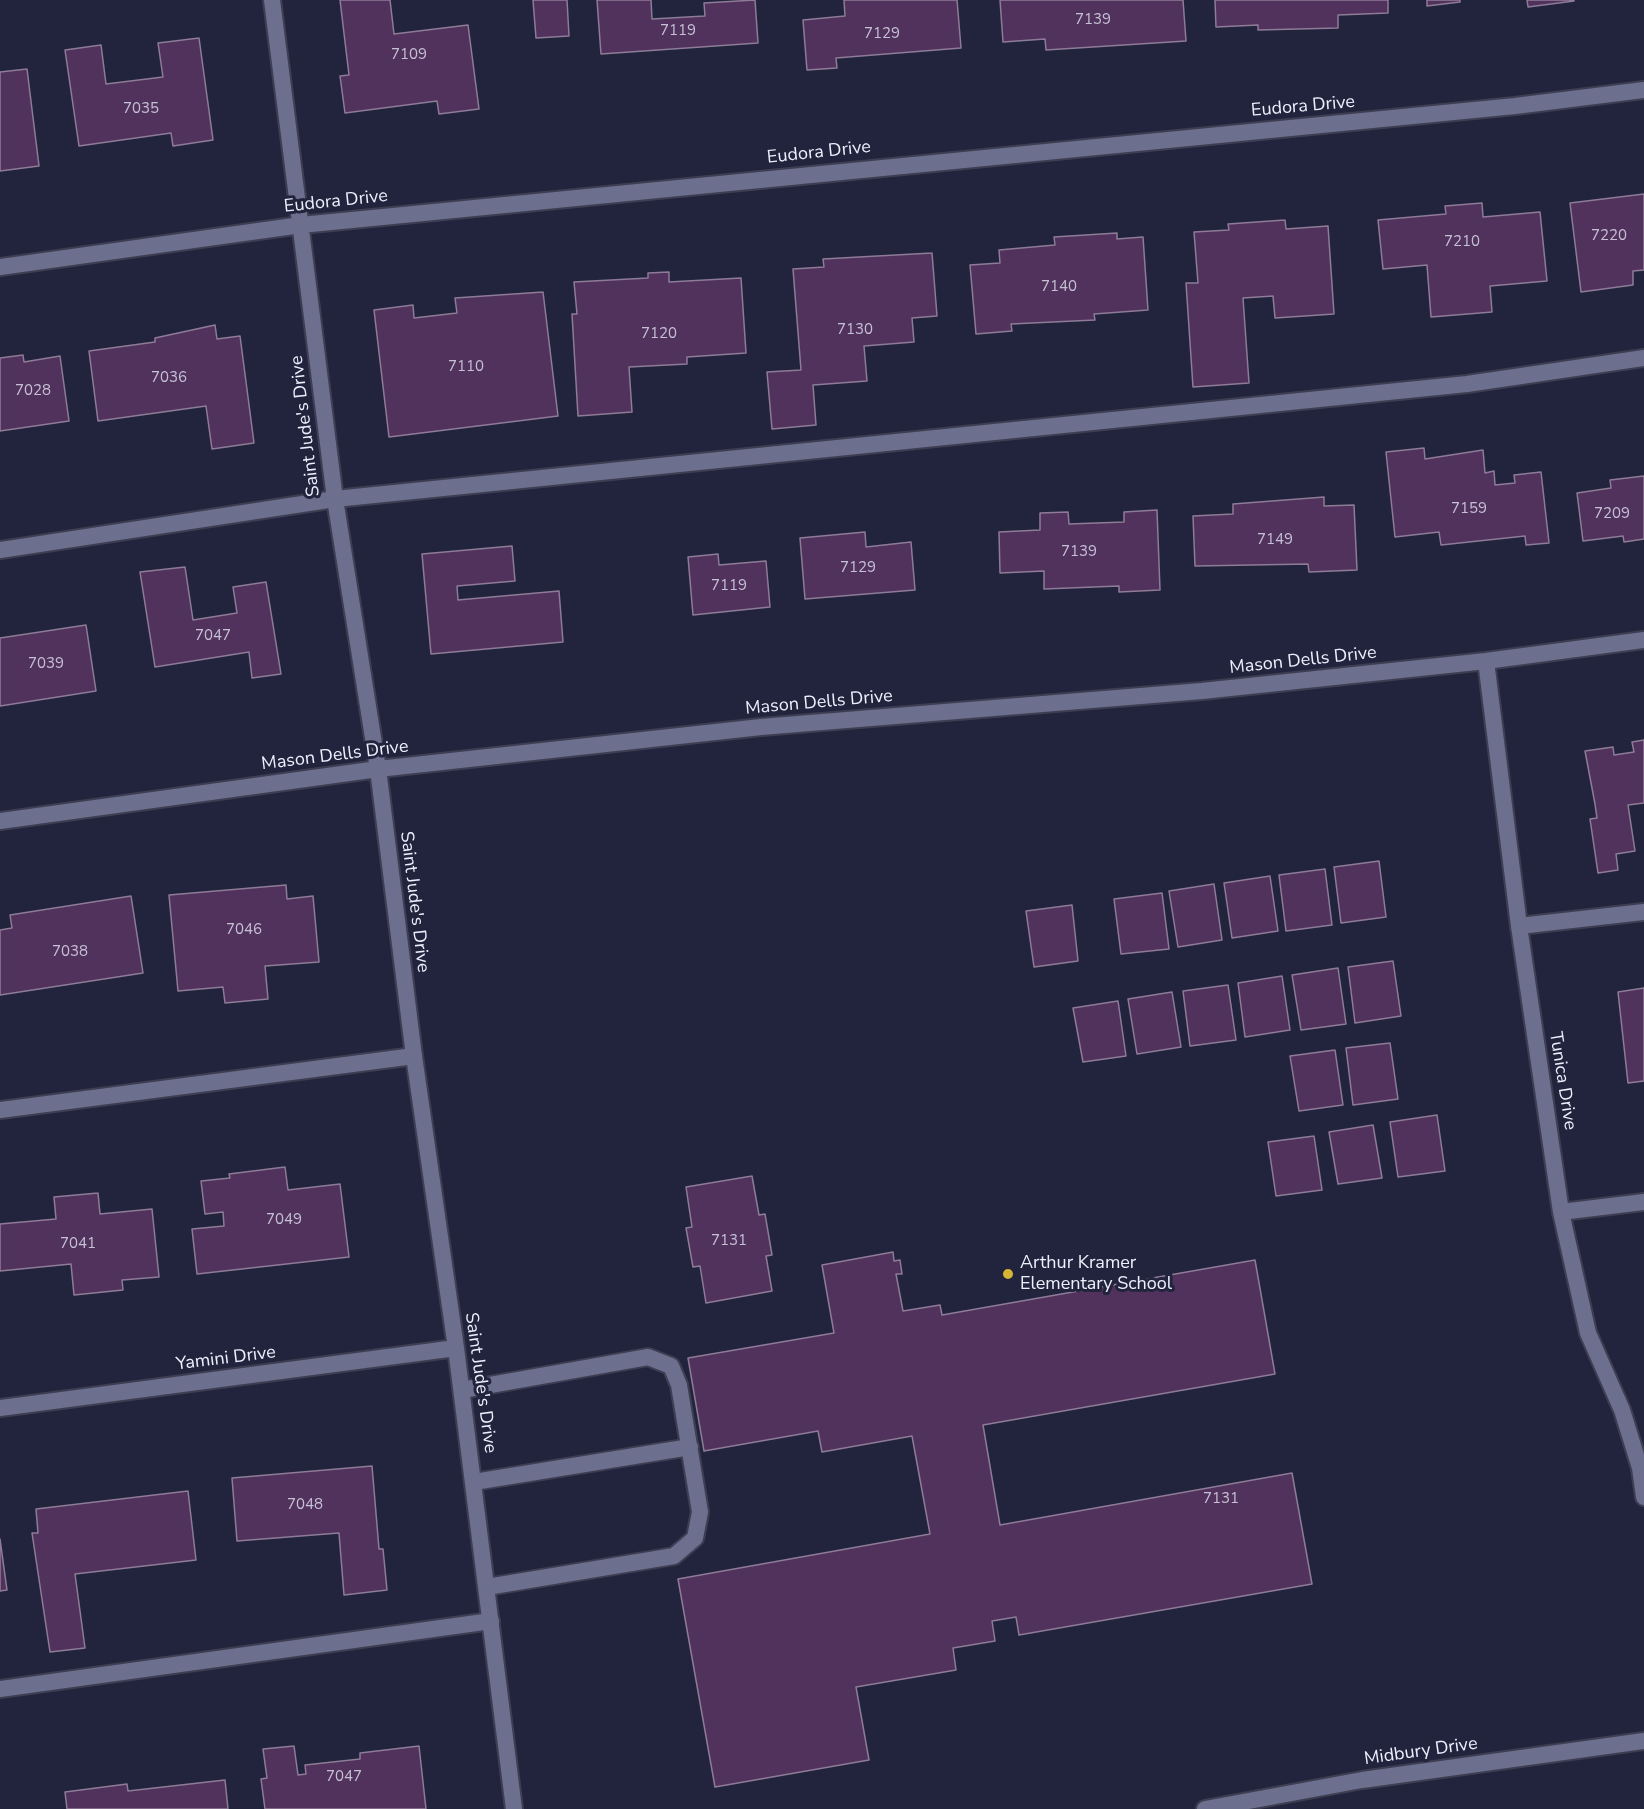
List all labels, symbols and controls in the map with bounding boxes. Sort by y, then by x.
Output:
house number: 7139 [1075,11,1111,29]
house number: 7119 [660,22,696,40]
house number: 7129 [864,25,900,43]
house number: 7109 [391,46,427,64]
street label: Eudora Drive [1250,92,1356,122]
house number: 7035 [123,100,159,118]
street label: Eudora Drive [766,137,872,169]
street label: Eudora Drive [283,186,389,218]
house number: 7220 [1591,227,1627,245]
house number: 7210 [1444,233,1480,251]
house number: 7140 [1041,278,1077,296]
house number: 7130 [837,321,873,339]
house number: 7120 [641,325,677,343]
street label: Saint Jude's Drive [287,354,325,498]
house number: 7110 [448,358,484,376]
house number: 7036 [151,369,187,387]
house number: 7028 [15,382,51,400]
house number: 7159 [1451,500,1487,518]
house number: 7209 [1594,505,1630,523]
house number: 7149 [1257,531,1293,549]
house number: 7139 [1061,543,1097,561]
house number: 7129 [840,559,876,577]
house number: 7119 [711,577,747,595]
house number: 7047 [195,627,231,645]
street label: Mason Dells Drive [1228,643,1378,679]
house number: 7039 [28,655,64,673]
street label: Mason Dells Drive [744,686,894,720]
street label: Mason Dells Drive [260,736,410,776]
street label: Saint Jude's Drive [395,830,433,974]
house number: 7046 [226,921,262,939]
house number: 7038 [52,943,88,961]
street label: Tunica Drive [1544,1030,1580,1132]
house number: 7049 [266,1211,302,1229]
house number: 7131 [711,1232,747,1250]
house number: 7041 [60,1235,96,1253]
place label: Arthur Kramer Elementary School [1020,1253,1172,1296]
marker: Arthur Kramer Elementary School [1001,1267,1015,1281]
street label: Saint Jude's Drive [459,1311,501,1455]
street label: Yamini Drive [175,1342,277,1376]
house number: 7131 [1203,1490,1239,1508]
house number: 7048 [287,1496,323,1514]
street label: Midbury Drive [1363,1733,1479,1771]
house number: 7047 [326,1768,362,1786]

